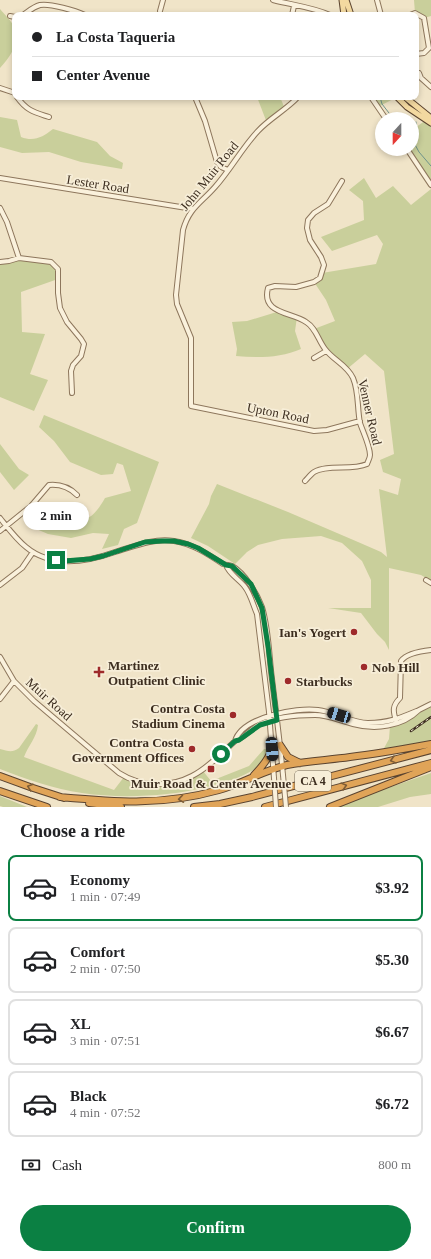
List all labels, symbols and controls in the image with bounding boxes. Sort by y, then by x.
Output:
text: La Costa Taqueria [56,29,175,45]
text: Center Avenue [56,67,150,83]
north arrow [375,112,419,156]
map controls [375,112,419,156]
street label: John Muir Road [177,138,242,214]
street label: Lester Road [66,172,131,196]
street label: Venner Road [355,377,385,447]
street label: Upton Road [246,400,311,426]
callout: 2 min [23,502,89,530]
text: 2 min [40,508,72,523]
route end [47,551,65,569]
place label: Ian's Yogert [279,625,347,640]
marker: Ian's Yogert [349,627,359,637]
place label: Martinez Outpatient Clinic [108,658,205,688]
place label: Nob Hill [372,660,420,675]
marker: Nob Hill [359,662,369,672]
marker: Martinez Outpatient Clinic [93,666,105,678]
street label: Muir Road [23,674,75,724]
place label: Starbucks [296,674,352,689]
marker: Starbucks [283,676,293,686]
place label: Contra Costa Stadium Cinema [131,701,225,731]
car [326,706,352,724]
marker: Contra Costa Stadium Cinema [228,710,238,720]
place label: Contra Costa Government Offices [72,735,184,765]
car [265,737,279,761]
marker: Contra Costa Government Offices [187,744,197,754]
route start [212,745,230,763]
one-way arrow [390,755,397,764]
marker: Muir Road & Center Avenue [206,764,216,774]
road number: CA 4 [295,771,331,791]
place label: Muir Road & Center Avenue [131,776,291,791]
one-way arrow [340,783,347,791]
one-way arrow [26,784,33,792]
one-way arrow [178,794,184,803]
text: Choose a ride [20,821,125,841]
icon: car [22,870,58,906]
text: Economy [70,872,130,888]
text: $3.92 [375,880,409,896]
text: 1 min · 07:49 [70,889,140,904]
icon: car [22,942,58,978]
text: Comfort [70,944,125,960]
text: $5.30 [375,952,409,968]
text: 2 min · 07:50 [70,961,140,976]
icon: car [22,1014,58,1050]
text: XL [70,1016,91,1032]
text: $6.67 [375,1024,409,1040]
text: 3 min · 07:51 [70,1033,140,1048]
icon: car [22,1086,58,1122]
text: Black [70,1088,107,1104]
text: $6.72 [375,1096,409,1112]
text: 4 min · 07:52 [70,1105,140,1120]
icon: cash [20,1154,42,1176]
text: Cash [52,1157,82,1173]
text: 800 m [378,1157,411,1172]
button: Confirm [20,1205,411,1251]

